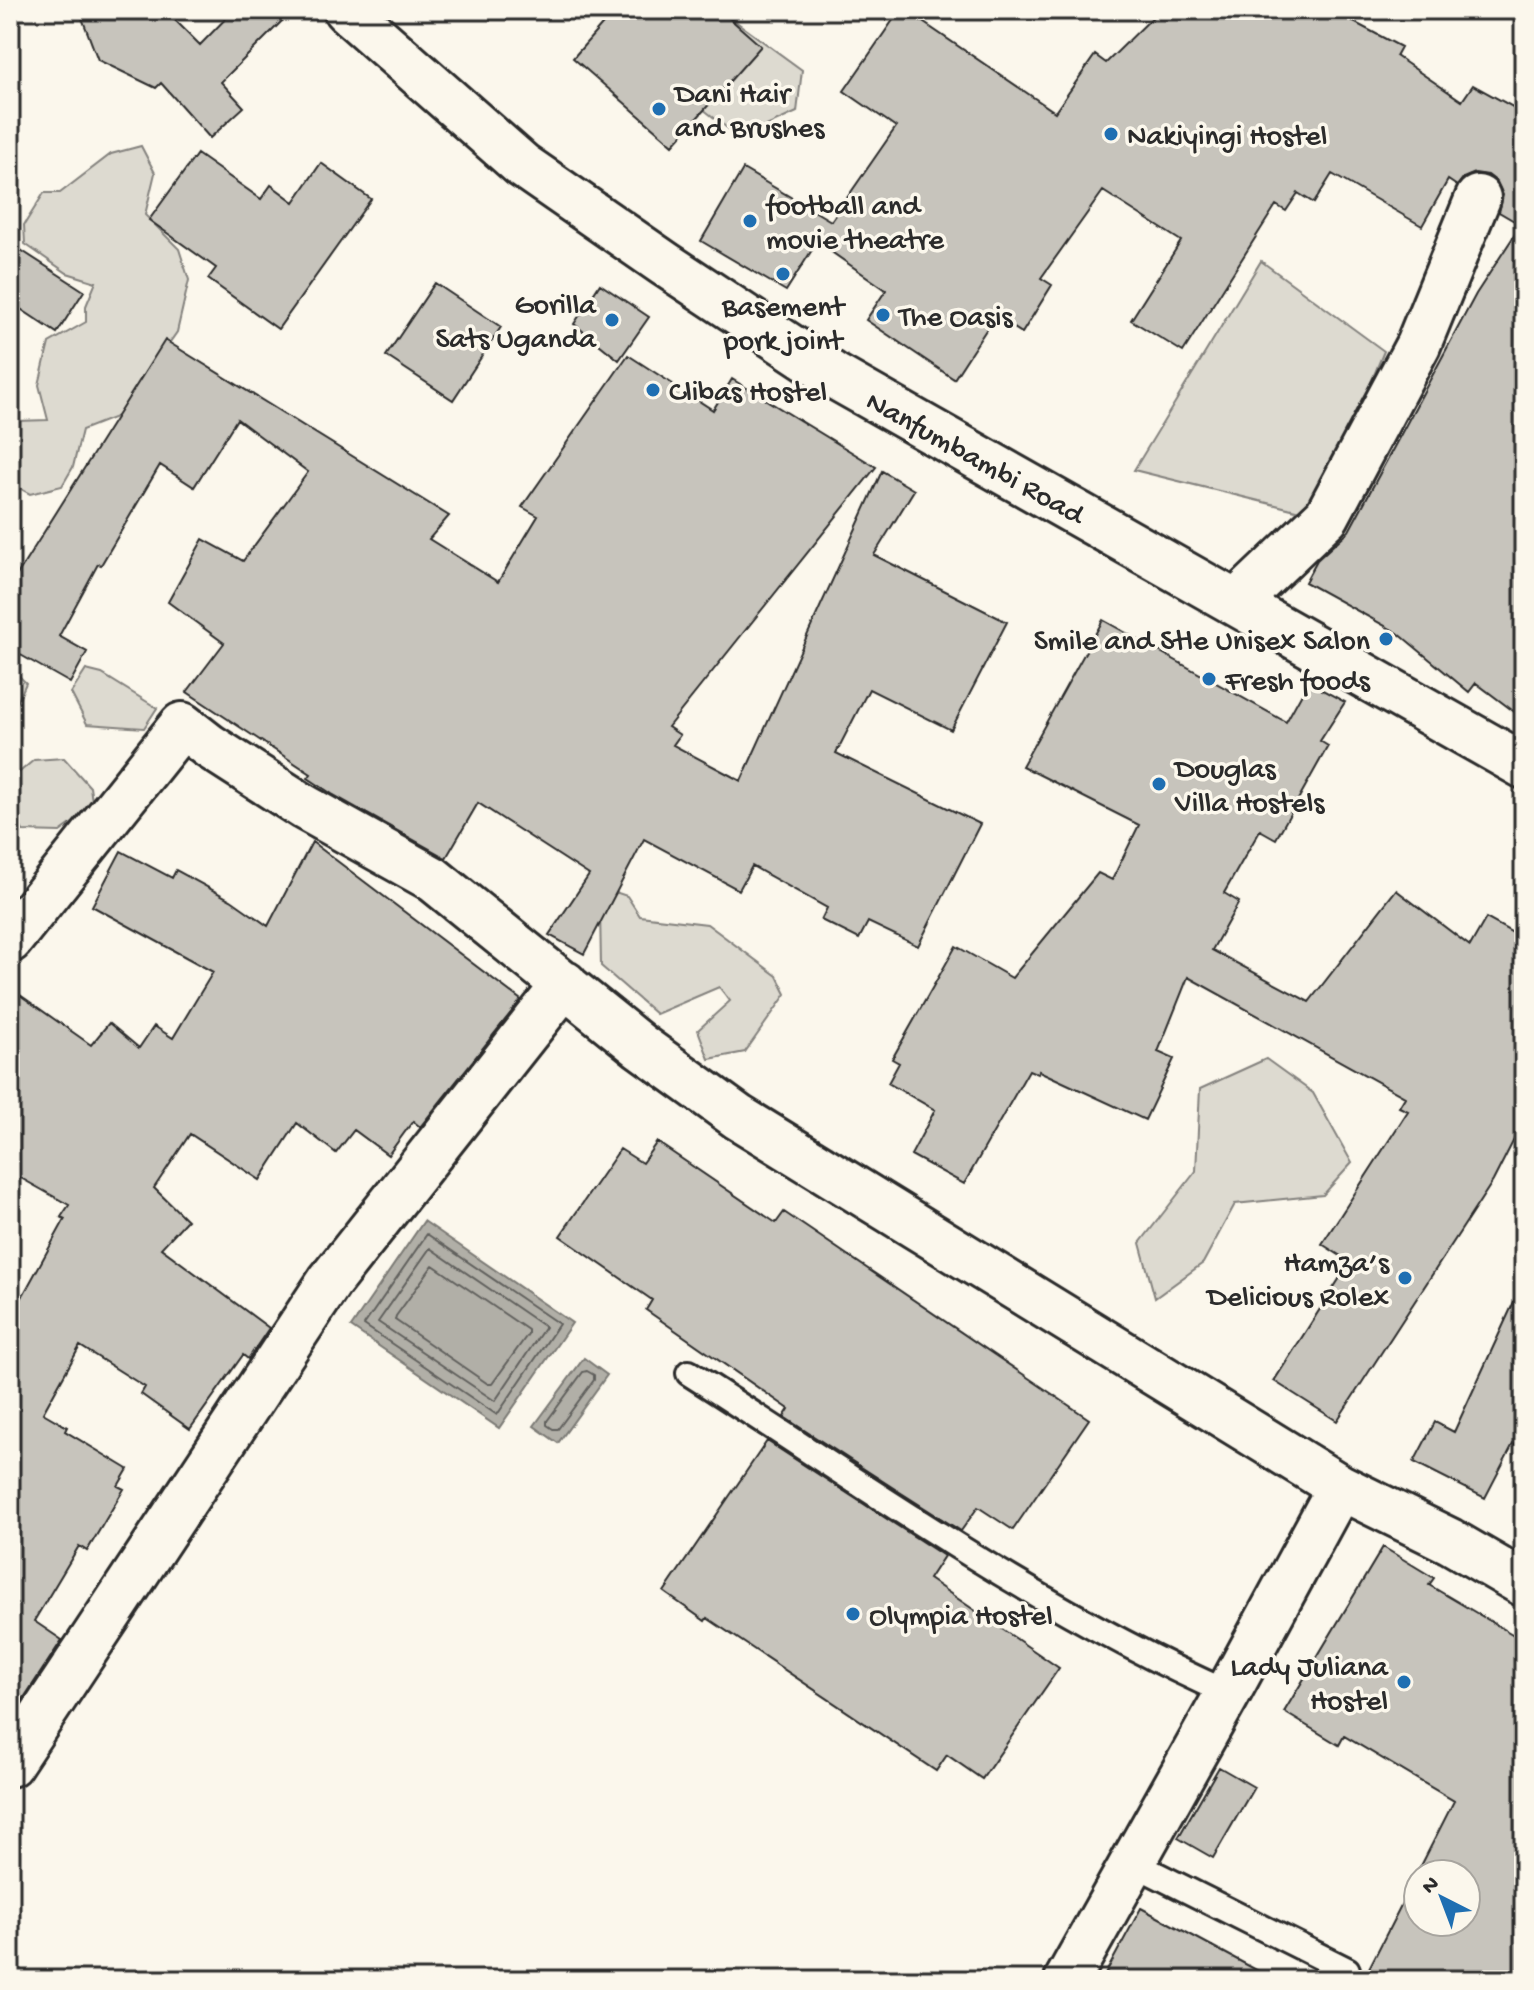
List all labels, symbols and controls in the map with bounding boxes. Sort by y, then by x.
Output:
place label: Dani Hair and Brushes [673,79,825,148]
marker: Dani Hair and Brushes [650,100,668,118]
place label: Nakiyingi Hostel [1127,121,1327,156]
marker: Nakiyingi Hostel [1102,125,1120,143]
place label: football and movie theatre [765,191,945,260]
marker: football and movie theatre [741,212,759,230]
marker: Basement pork joint [774,265,792,283]
place label: Gorilla Sats Uganda [436,290,597,359]
place label: Basement pork joint [721,292,847,361]
place label: The Oasis [897,302,1014,337]
marker: The Oasis [874,306,892,324]
marker: Gorilla Sats Uganda [603,311,621,329]
place label: Clibas Hostel [669,377,827,412]
marker: Clibas Hostel [644,381,662,399]
street label: Nanfumbambi Road [859,386,1091,536]
place label: Smile and Stle Unisex Salon [1034,626,1370,661]
marker: Smile and Stle Unisex Salon [1377,630,1395,648]
place label: Fresh foods [1224,666,1371,701]
marker: Fresh foods [1200,670,1218,688]
place label: Douglas Villa Hostels [1173,754,1325,823]
marker: Douglas Villa Hostels [1150,775,1168,793]
place label: Hamza’s Delicious Rolex [1205,1248,1390,1317]
marker: Hamza’s Delicious Rolex [1396,1269,1414,1287]
place label: Olympia Hostel [869,1601,1053,1636]
marker: Olympia Hostel [844,1605,862,1623]
place label: Lady Juliana Hostel [1230,1652,1389,1721]
marker: Lady Juliana Hostel [1395,1673,1413,1691]
north arrow [1402,1858,1482,1938]
text: N [1417,1872,1445,1901]

